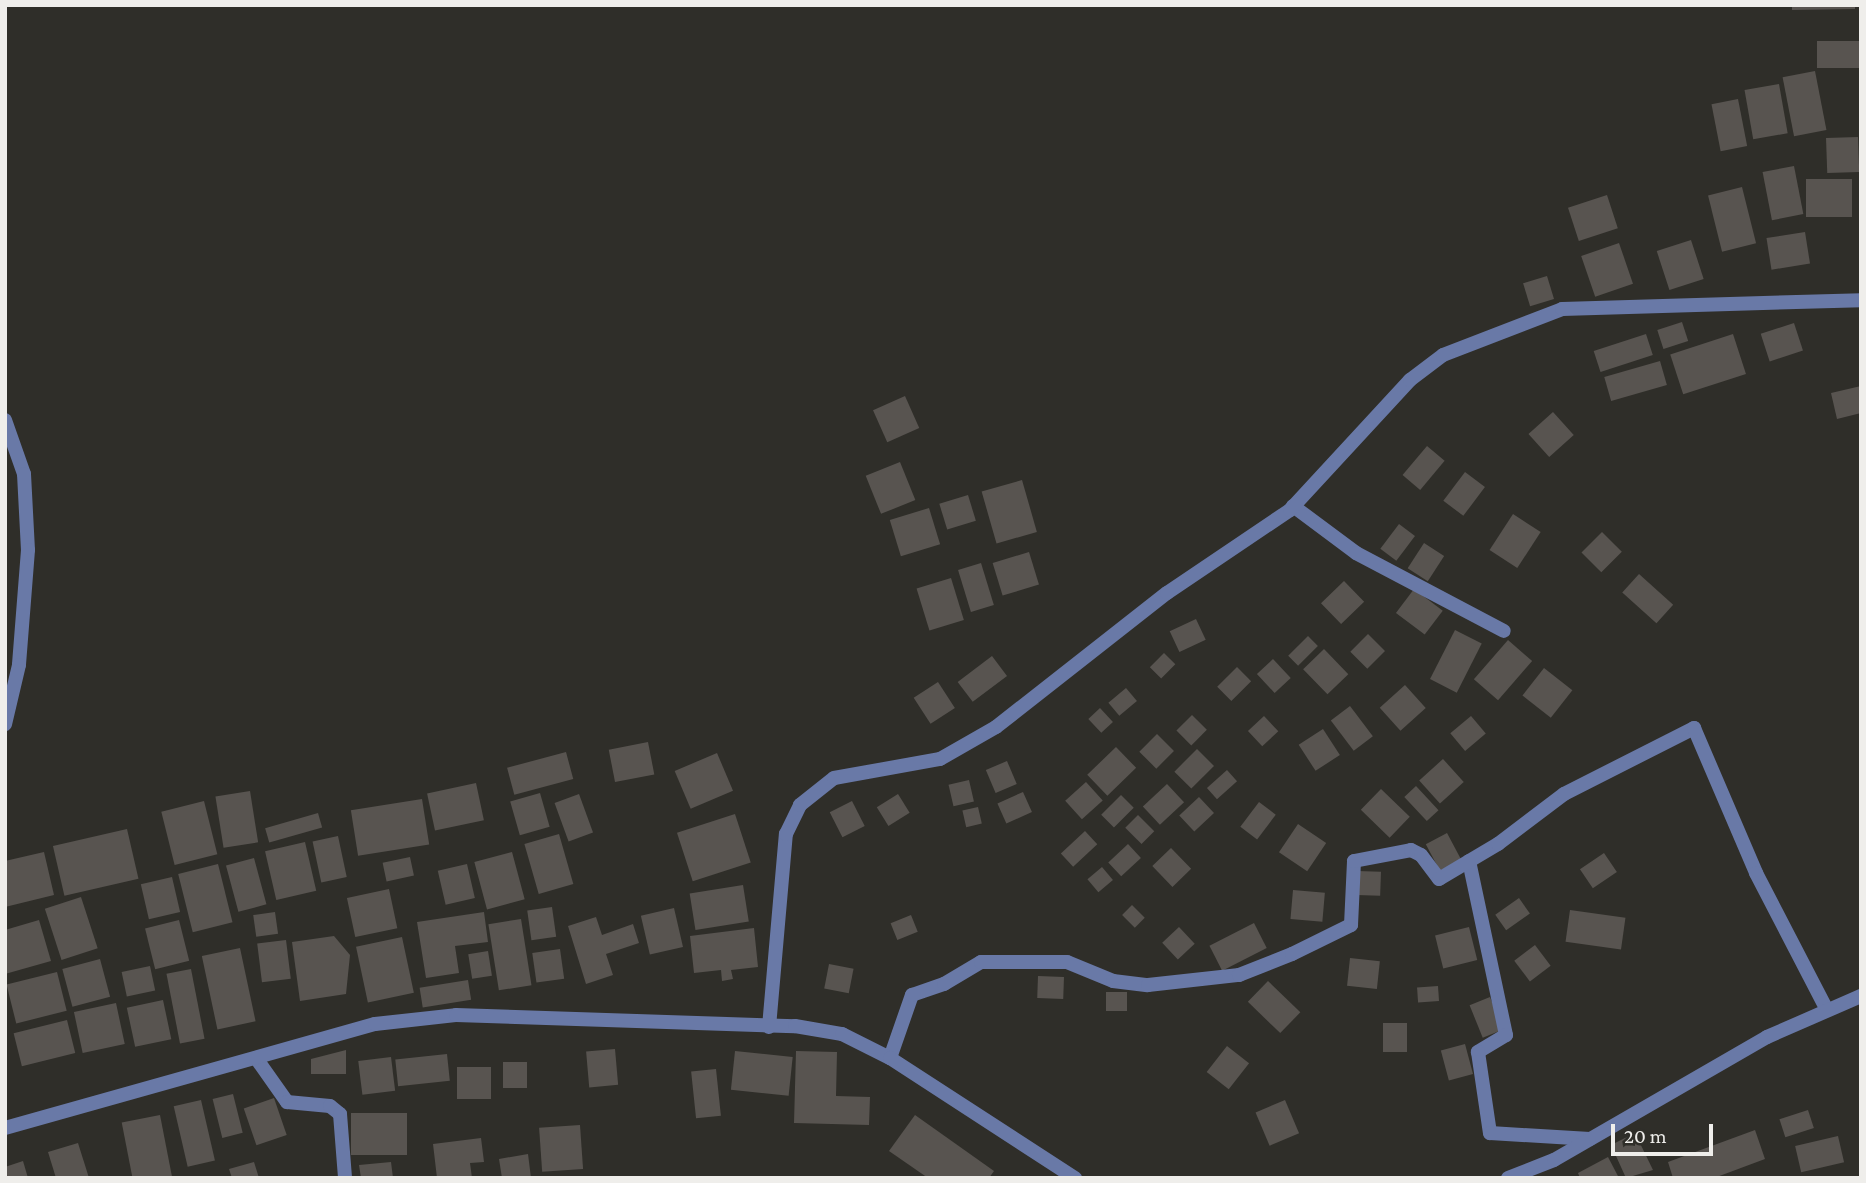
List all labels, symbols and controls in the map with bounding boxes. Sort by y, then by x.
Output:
scale bar [1614,1110,1716,1154]
text: 20 m [1624,1124,1667,1148]

